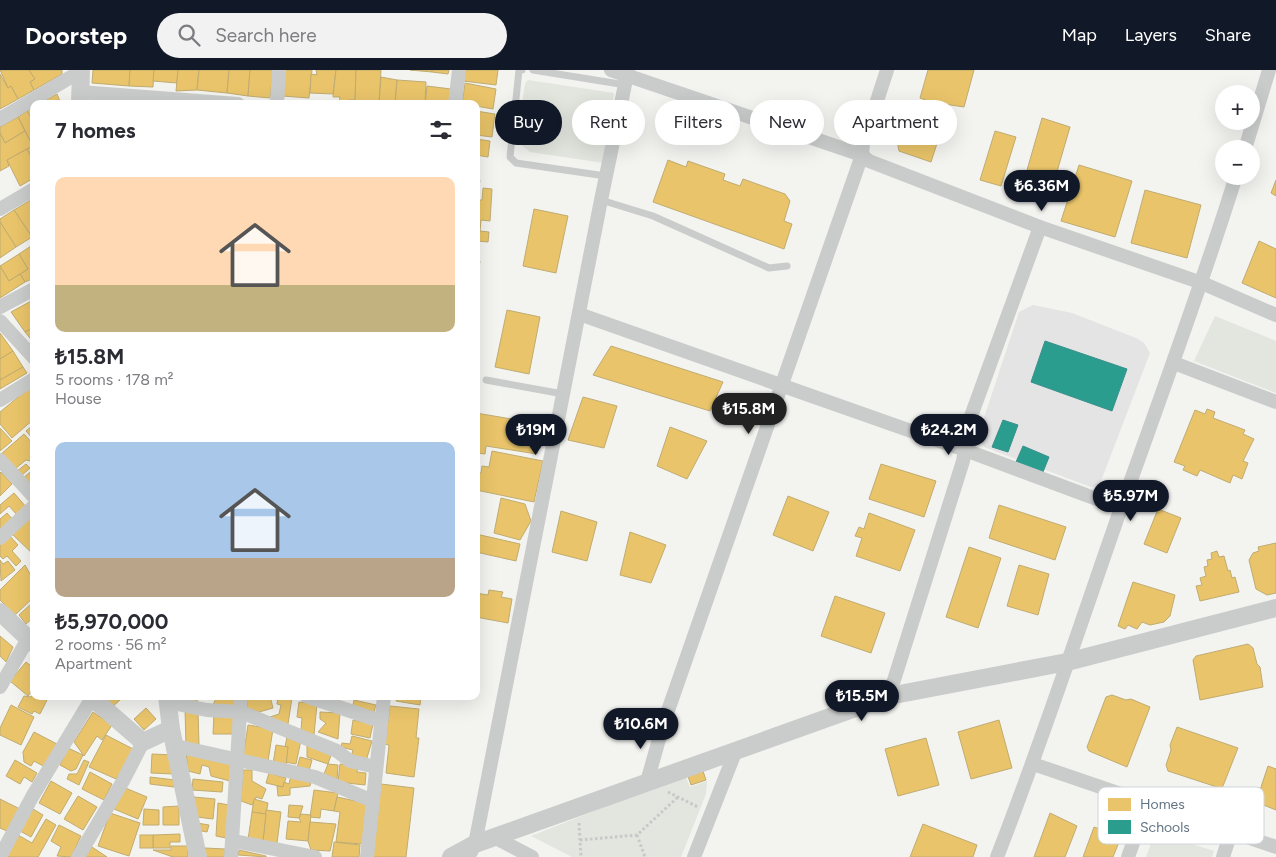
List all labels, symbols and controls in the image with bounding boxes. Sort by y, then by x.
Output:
search box [157,13,507,58]
text: Doorstep [25,21,127,50]
icon: search [175,21,203,49]
text: Search here [215,24,317,47]
text: Map [1062,24,1097,46]
text: Layers [1125,24,1177,46]
text: Share [1205,24,1251,46]
map controls [1215,85,1260,185]
button: + [1215,85,1260,130]
chip: Buy [495,100,562,145]
chip: Rent [572,100,645,145]
chip: Filters [655,100,740,145]
chip: New [750,100,824,145]
chip: Apartment [834,100,957,145]
icon: filters [427,116,455,144]
text: 7 homes [55,118,136,143]
button: − [1215,140,1260,185]
pin: ₺6.36M [1001,170,1083,212]
text: ₺6.36M [1015,176,1069,195]
icon: home [210,210,300,300]
text: ₺15.8M [55,344,124,369]
text: 5 rooms · 178 m² [55,370,174,389]
text: House [55,389,101,408]
pin: ₺15.8M [708,392,790,435]
text: ₺15.8M [723,399,775,418]
pin: ₺19M [506,414,566,456]
pin: ₺24.2M [908,414,990,456]
text: ₺19M [517,420,555,439]
text: ₺24.2M [921,420,977,439]
icon: home [210,475,300,565]
pin: ₺5.97M [1090,480,1172,522]
text: ₺5.97M [1104,486,1158,505]
text: ₺5,970,000 [55,609,168,634]
text: 2 rooms · 56 m² [55,635,167,654]
text: Apartment [55,654,132,673]
pin: ₺15.5M [821,680,903,722]
text: ₺15.5M [836,686,888,705]
pin: ₺10.6M [600,708,682,750]
text: ₺10.6M [614,714,668,733]
legend [1098,787,1264,844]
text: Homes [1140,796,1185,813]
text: Schools [1140,819,1190,836]

